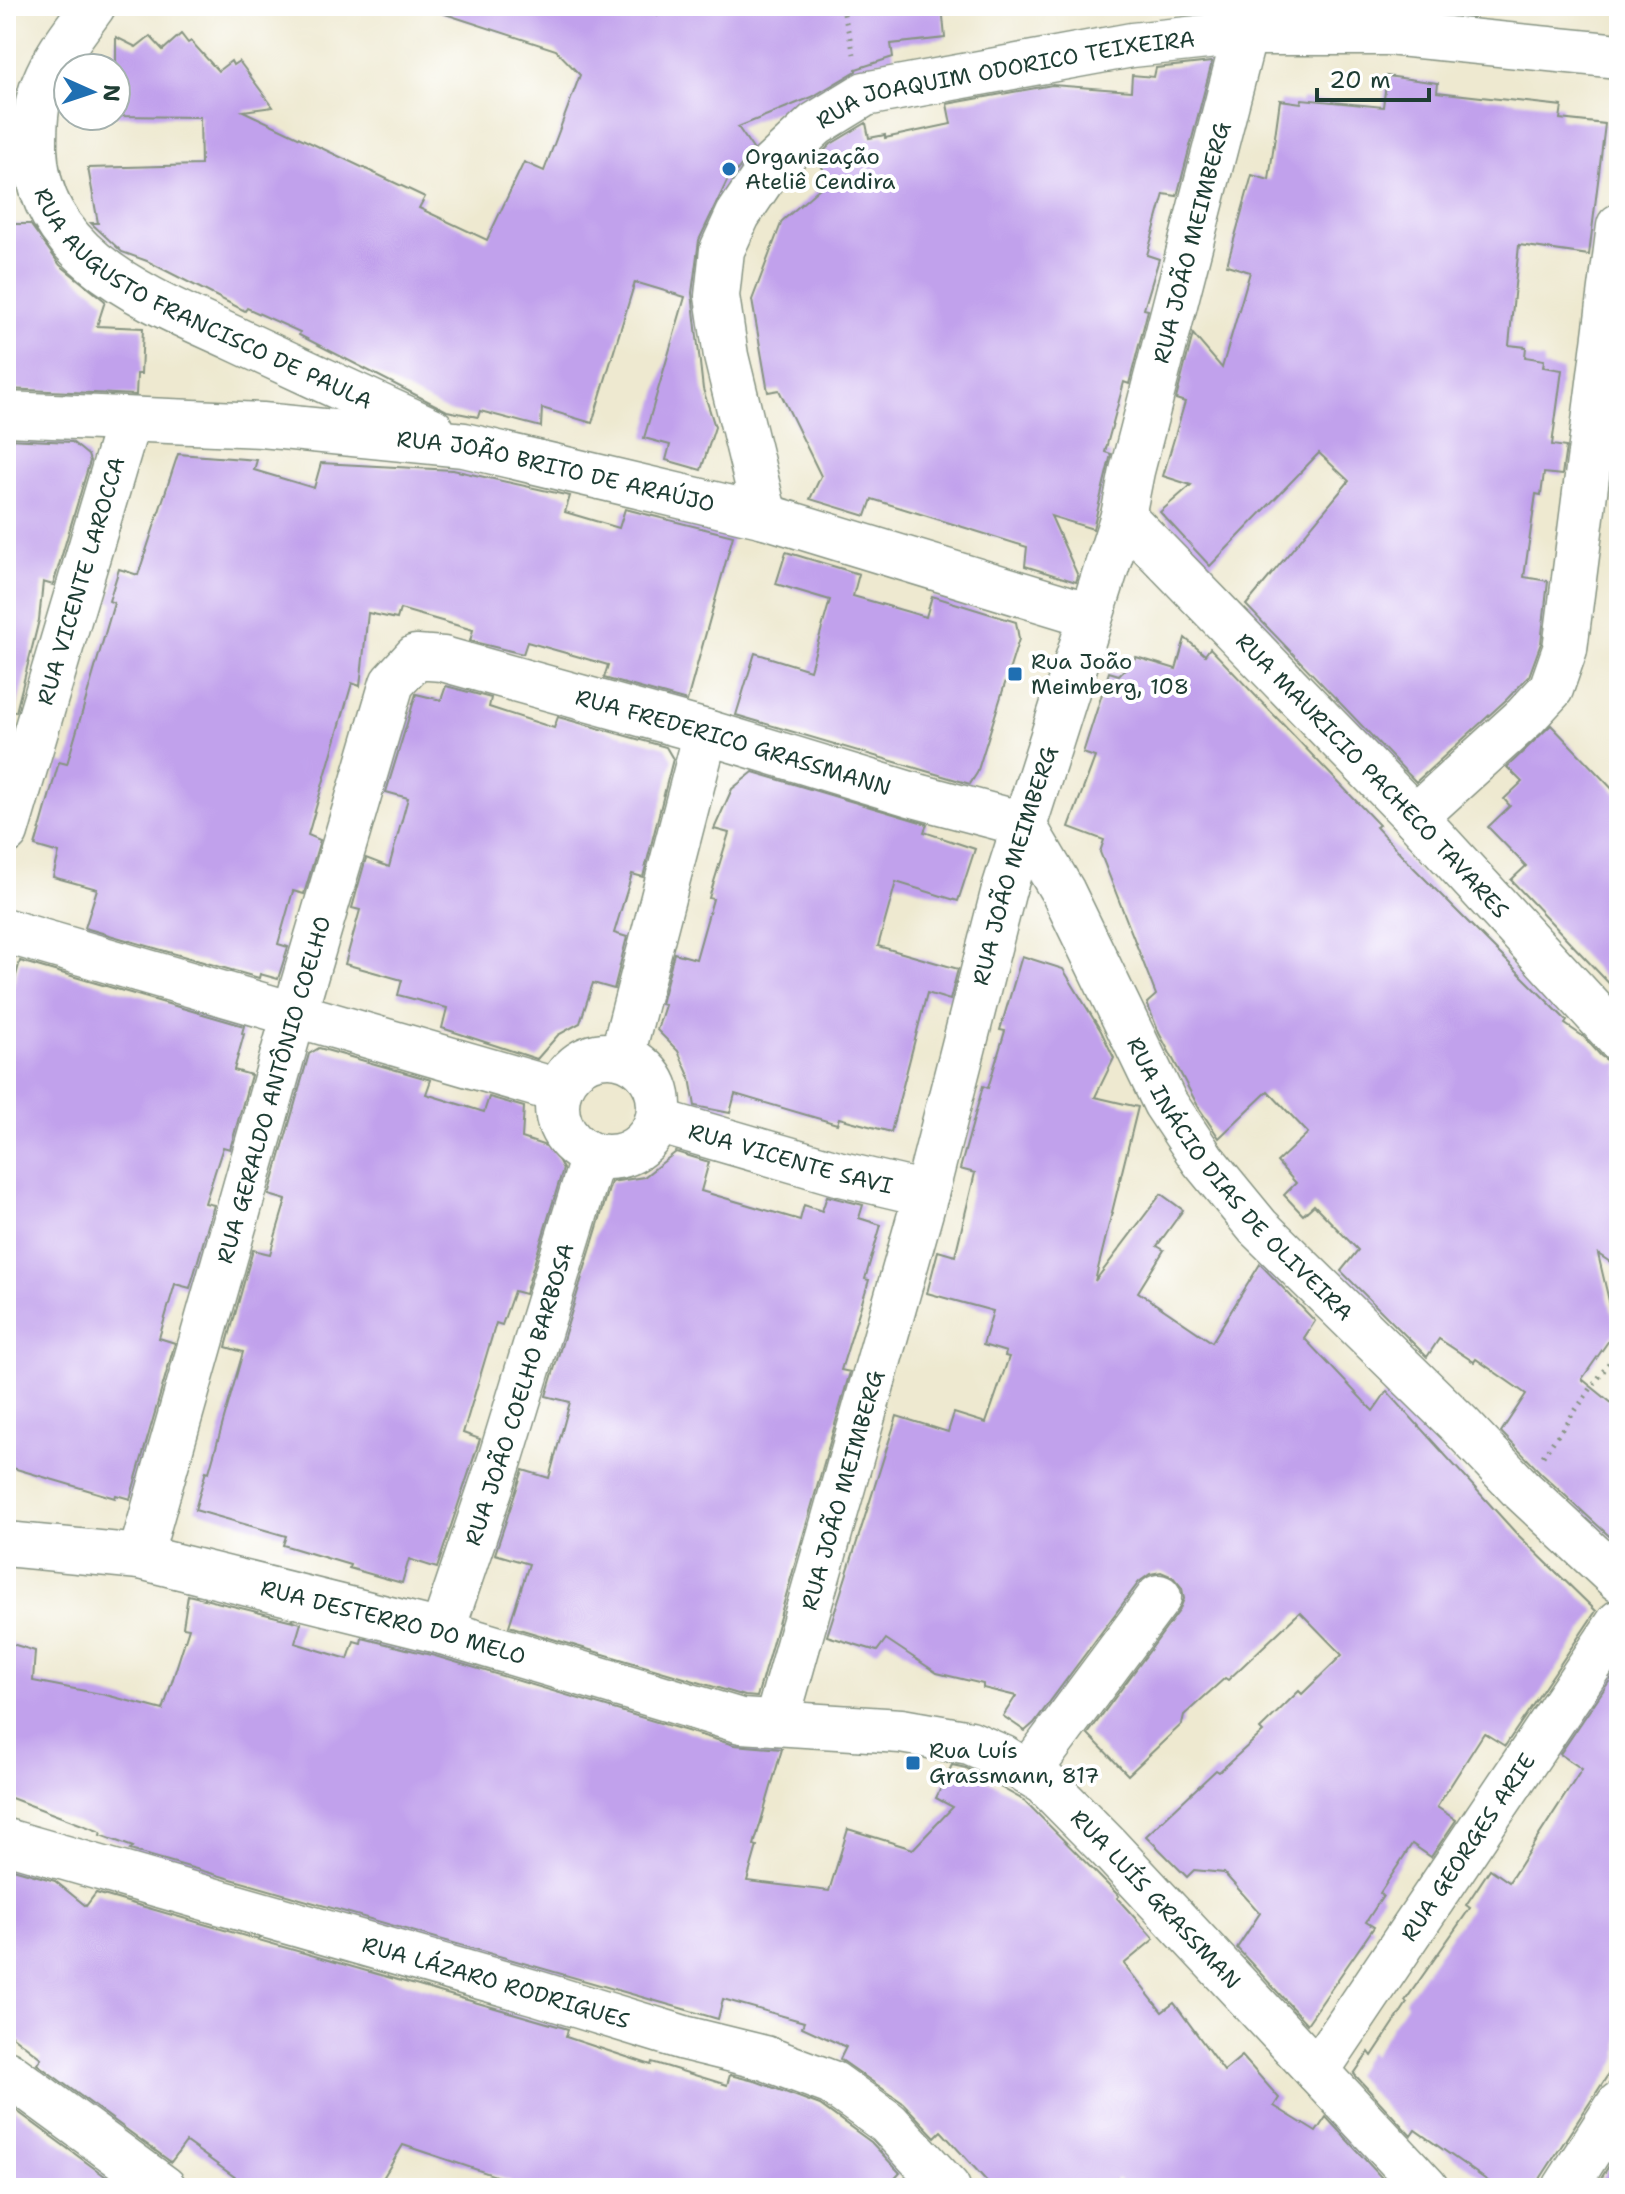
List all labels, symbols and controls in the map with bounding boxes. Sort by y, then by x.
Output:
street label: RUA JOAQUIM ODORICO TEIXEIRA [811,24,1196,136]
north arrow [52,52,132,132]
scale bar [1317,52,1429,102]
text: 20 m [1329,64,1391,96]
text: N [97,84,126,102]
street label: RUA JOÃO MEIMBERG [1146,119,1237,366]
place label: Organização Ateliê Cendira [745,142,896,196]
marker: Organização Ateliê Cendira [720,160,738,178]
street label: RUA AUGUSTO FRANCISCO DE PAULA [28,184,377,416]
street label: RUA JOÃO BRITO DE ARAÚJO [395,424,717,519]
street label: RUA VICENTE LAROCCA [31,453,132,708]
street label: RUA MAURICIO PACHECO TAVARES [1229,627,1515,925]
place label: Rua João Meimberg, 108 [1031,647,1189,701]
marker: Rua João Meimberg, 108 [1006,665,1024,683]
street label: RUA FREDERICO GRASSMANN [572,682,894,802]
street label: RUA JOÃO MEIMBERG [966,742,1064,988]
street label: RUA GERALDO ANTÔNIO COELHO [210,913,337,1267]
street label: RUA INÁCIO DIAS DE OLIVEIRA [1120,1032,1359,1327]
street label: RUA VICENTE SAVI [685,1117,896,1201]
street label: RUA JOÃO COELHO BARBOSA [458,1239,581,1549]
street label: RUA JOÃO MEIMBERG [795,1367,890,1614]
street label: RUA DESTERRO DO MELO [258,1573,529,1671]
place label: Rua Luís Grassmann, 817 [929,1736,1099,1790]
street label: RUA GEORGES ARIE [1394,1748,1542,1947]
marker: Rua Luís Grassmann, 817 [904,1754,922,1772]
street label: RUA LUÍS GRASSMAN [1064,1804,1247,1995]
street label: RUA LÁZARO RODRIGUES [359,1930,633,2036]

